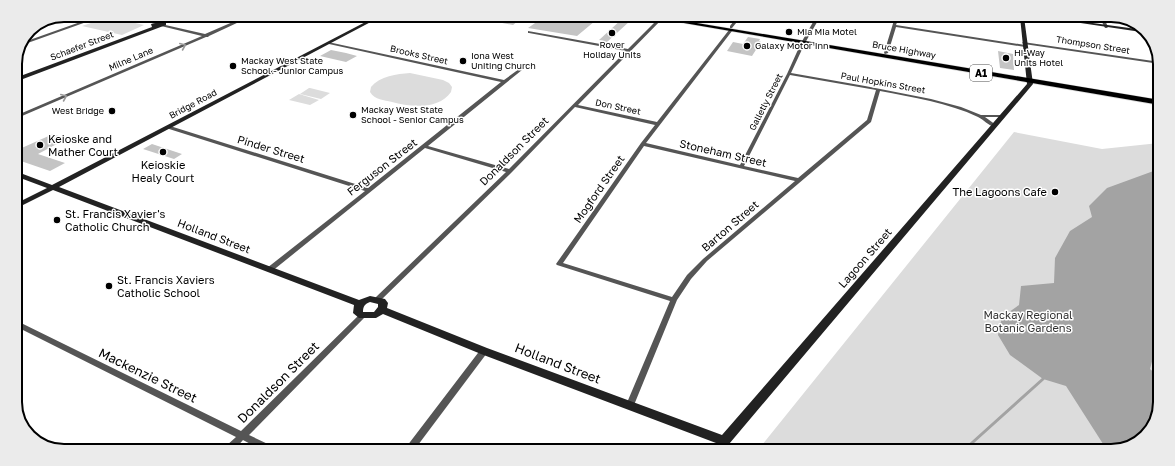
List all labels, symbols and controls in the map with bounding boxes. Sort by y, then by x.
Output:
place label: Mia Mia Motel [797,26,857,37]
marker: Mia Mia Motel [784,27,794,37]
street label: Schaefer Street [48,28,116,63]
marker: Rover Holiday Units [607,28,617,38]
street label: Thompson Street [1055,33,1131,56]
street label: Bruce Highway [871,38,937,61]
place label: Rover Holiday Units [583,39,641,60]
place label: Galaxy Motor Inn [755,40,829,51]
marker: Galaxy Motor Inn [742,41,752,51]
one-way arrow [180,42,187,50]
street label: Brooks Street [389,43,449,67]
street label: Milne Lane [107,44,155,73]
place label: Hi-Way Units Hotel [1014,47,1063,68]
place label: Iona West Uniting Church [471,50,536,71]
marker: Hi-Way Units Hotel [1001,53,1011,63]
place label: Mackay West State School - Junior Campus [241,55,343,76]
marker: Iona West Uniting Church [458,56,468,66]
marker: Mackay West State School - Junior Campus [228,61,238,71]
road number: A1 [970,65,992,81]
street label: Paul Hopkins Street [840,70,927,95]
street label: Galletly Street [746,71,785,132]
street label: Bridge Road [167,86,219,121]
one-way arrow [59,94,67,102]
street label: Don Street [594,96,642,117]
place label: Mackay West State School - Senior Campus [361,104,464,125]
place label: West Bridge [52,105,104,116]
marker: West Bridge [107,106,117,116]
marker: Mackay West State School - Senior Campus [348,110,358,120]
street label: Donaldson Street [477,114,551,188]
place label: Keioske and Mather Court [48,132,118,158]
street label: Pinder Street [236,132,306,165]
street label: Ferguson Street [344,135,419,198]
street label: Stoneham Street [678,136,768,169]
marker: Keioske and Mather Court [35,140,45,150]
marker: Keioskie Healy Court [158,147,168,157]
street label: Mogford Street [570,152,627,225]
place label: Keioskie Healy Court [132,158,194,184]
place label: The Lagoons Cafe [952,185,1047,198]
marker: The Lagoons Cafe [1050,187,1060,197]
street label: Barton Street [699,197,761,254]
place label: St. Francis Xavier's Catholic Church [65,207,166,233]
marker: St. Francis Xavier's Catholic Church [52,215,62,225]
street label: Holland Street [176,216,252,255]
street label: Lagoon Street [835,225,894,290]
place label: St. Francis Xaviers Catholic School [117,273,215,299]
marker: St. Francis Xaviers Catholic School [104,281,114,291]
park label: Mackay Regional Botanic Gardens [983,308,1073,334]
street label: Donaldson Street [234,338,322,426]
street label: Holland Street [513,339,603,387]
street label: Mackenzie Street [96,344,200,406]

